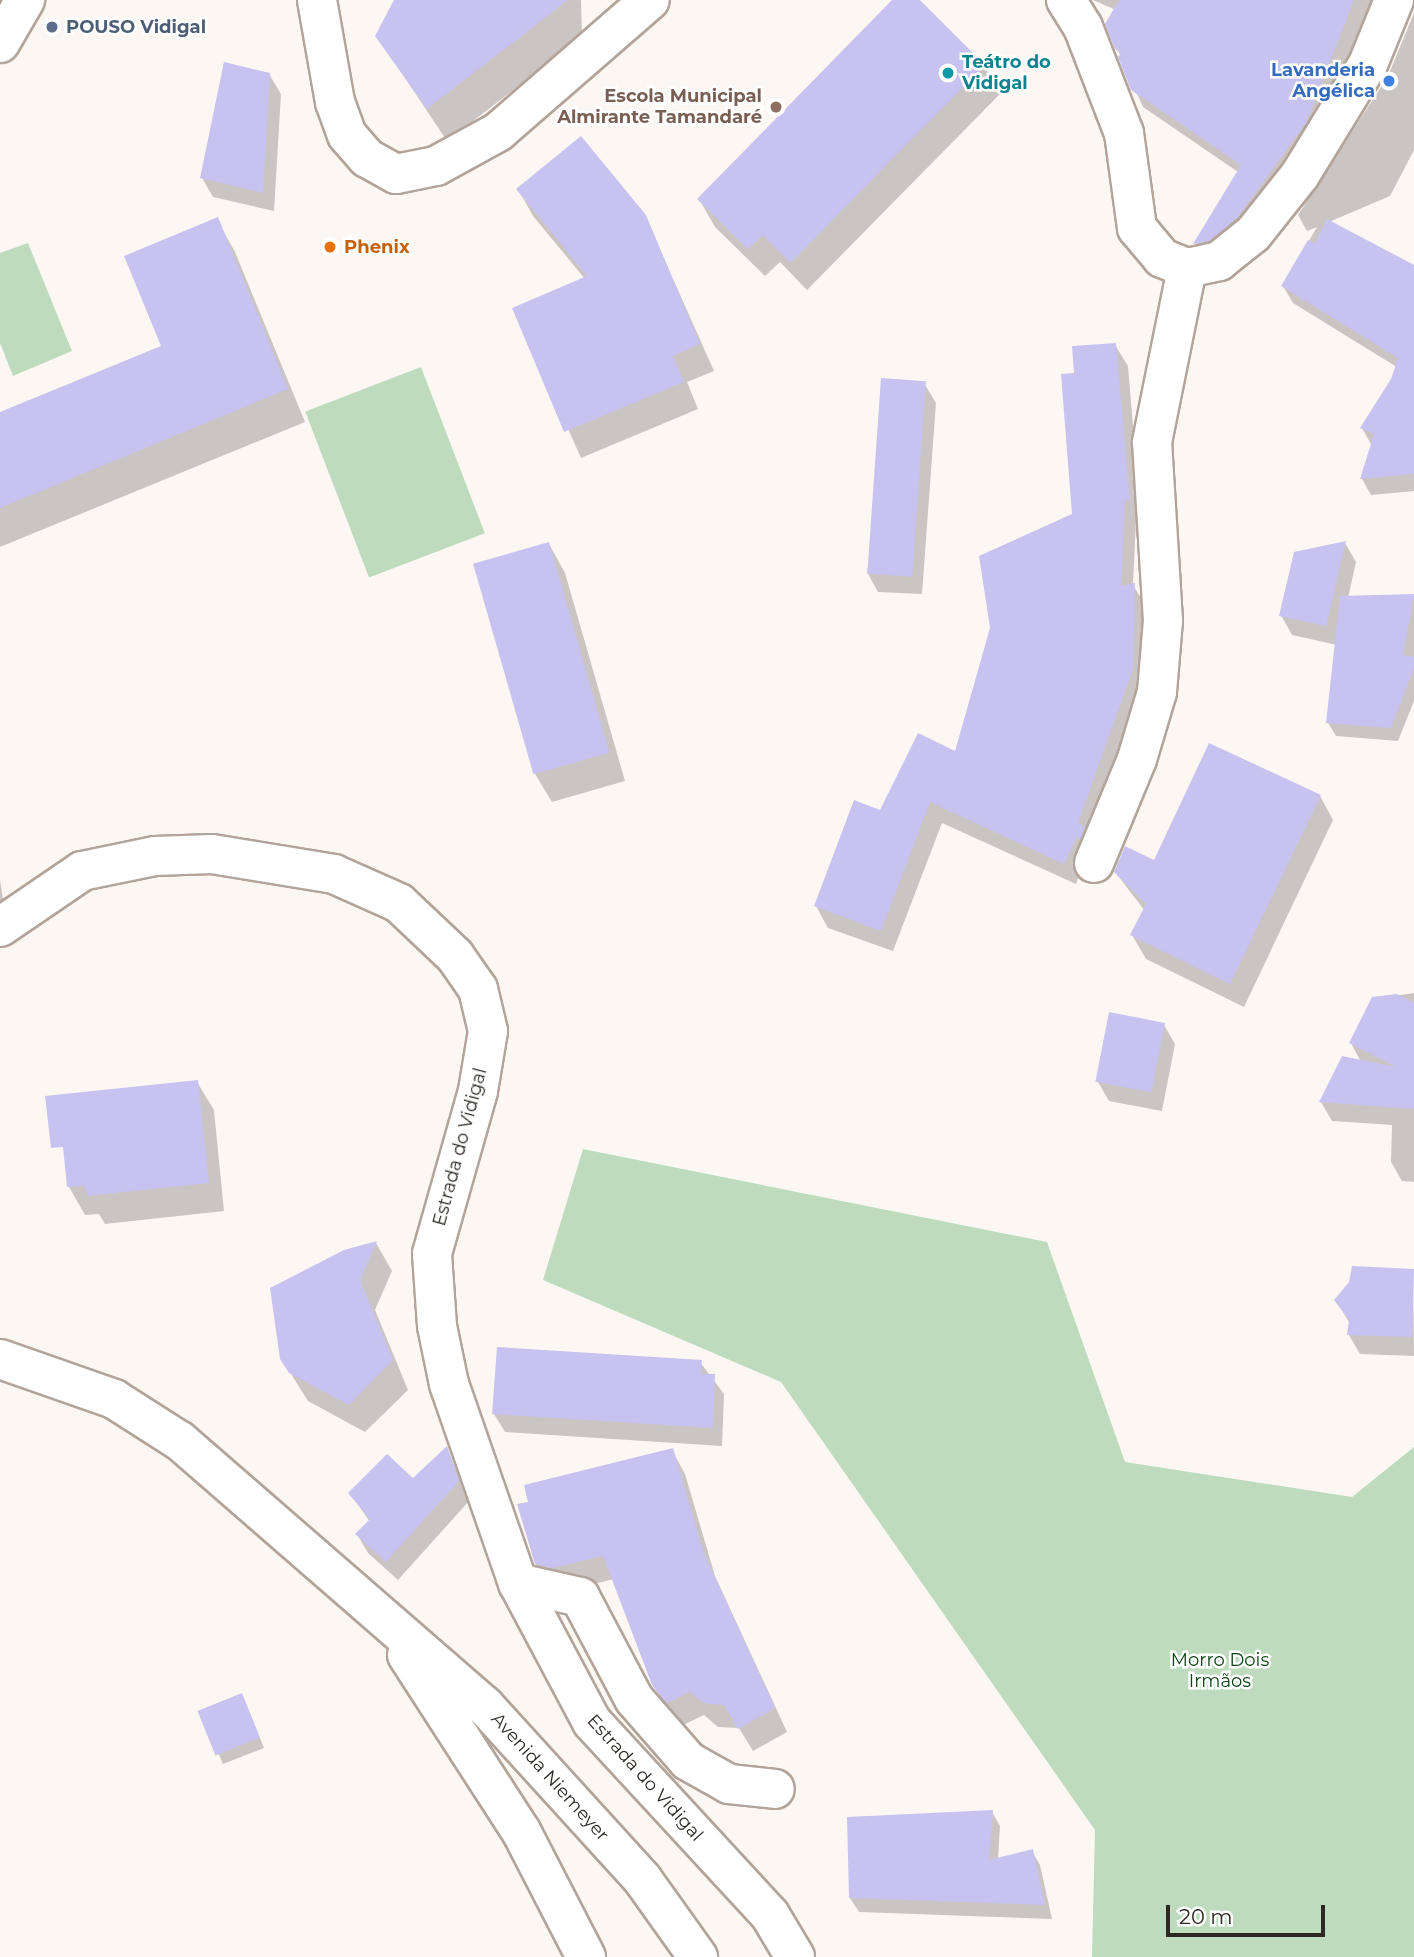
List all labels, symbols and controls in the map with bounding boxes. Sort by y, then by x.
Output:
place label: POUSO Vidigal [66,16,206,38]
marker: POUSO Vidigal [44,19,60,35]
place label: Teátro do Vidigal [962,52,1051,94]
place label: Lavanderia Angélica [1271,60,1375,102]
marker: Teátro do Vidigal [940,65,956,81]
marker: Lavanderia Angélica [1381,73,1397,89]
place label: Escola Municipal Almirante Tamandaré [557,86,762,128]
marker: Escola Municipal Almirante Tamandaré [768,99,784,115]
place label: Phenix [344,236,410,258]
marker: Phenix [322,239,338,255]
street label: Estrada do Vidigal [429,1066,491,1228]
park label: Morro Dois Irmãos [1171,1650,1269,1692]
street label: Avenida Niemeyer [487,1708,613,1846]
street label: Estrada do Vidigal [583,1710,707,1846]
scale bar [1169,1890,1328,1934]
text: 20 m [1179,1904,1233,1929]

